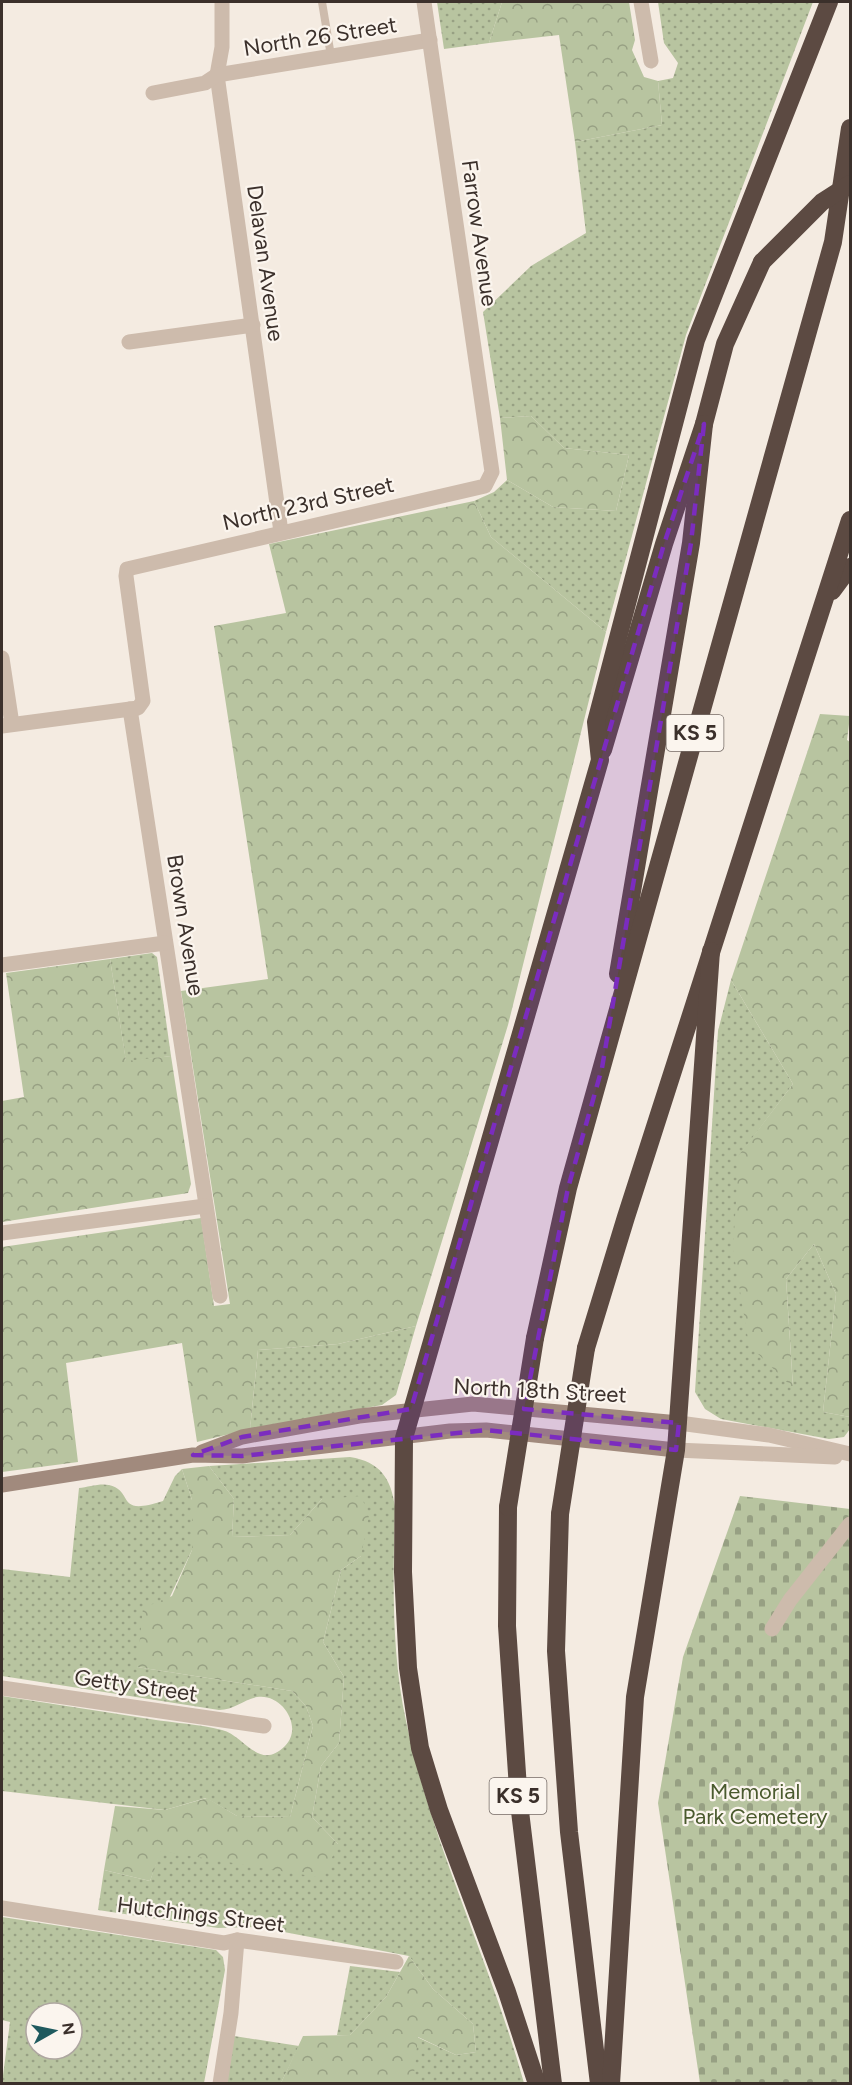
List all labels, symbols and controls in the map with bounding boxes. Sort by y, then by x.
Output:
street label: North 26 Street [241,11,399,62]
street label: Farrow Avenue [456,158,503,308]
street label: Delavan Avenue [241,183,290,343]
street label: North 23rd Street [220,471,396,536]
road number: KS 5 [666,715,724,751]
street label: Brown Avenue [161,852,210,998]
street label: North 18th Street [453,1372,627,1409]
street label: Getty Street [73,1663,199,1707]
road number: KS 5 [490,1778,546,1814]
park label: Memorial Park Cemetery [682,1778,828,1830]
street label: Hutchings Street [116,1891,286,1938]
north arrow [24,2001,84,2061]
text: N [58,2021,79,2036]

